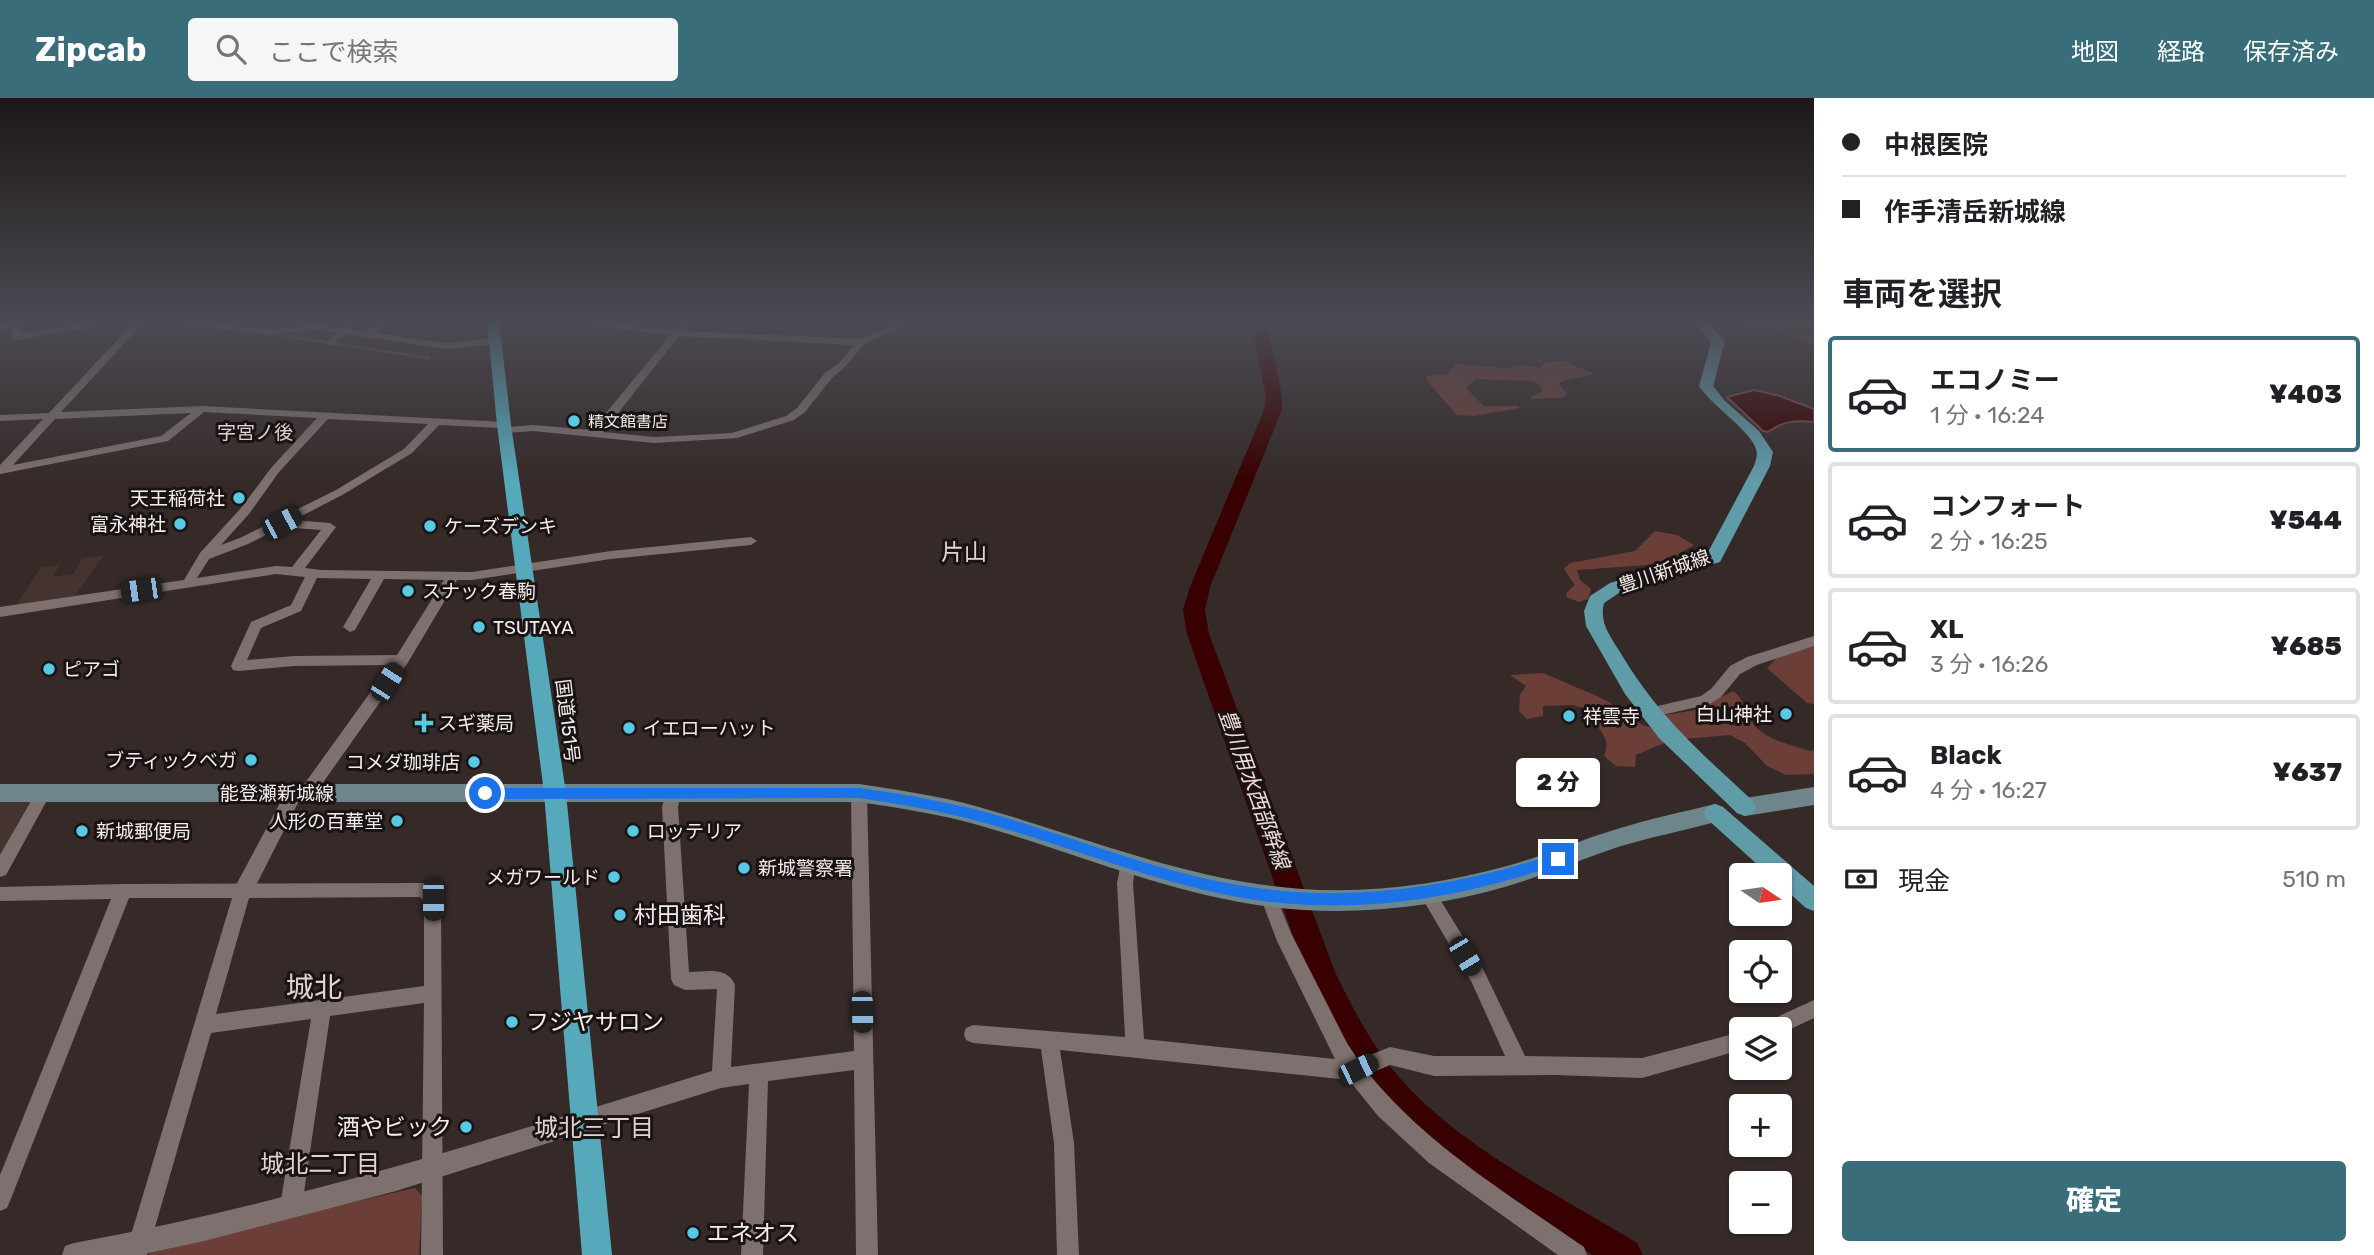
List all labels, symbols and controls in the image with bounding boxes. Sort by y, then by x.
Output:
search box [188,18,678,81]
text: Zipcab [35,30,146,69]
icon: search [212,30,250,68]
text: ここで検索 [268,37,399,68]
text: 地図 [2071,38,2119,66]
text: 経路 [2157,38,2205,66]
text: 保存済み [2243,38,2339,66]
text: 中根医院 [1884,130,1988,161]
text: 作手清岳新城線 [1884,197,2066,228]
text: 車両を選択 [1842,275,2002,313]
icon: car [1846,363,1909,426]
text: エコノミー [1930,365,2060,396]
text: ¥403 [2269,379,2342,410]
text: 1 分 · 16:24 [1930,401,2045,429]
place label: 精文館書店 [588,412,668,431]
marker: 精文館書店 [566,413,582,429]
district label: 字宮ノ後 [217,421,293,444]
place label: 天王稲荷社 [130,487,225,510]
icon: car [1846,489,1909,552]
marker: 天王稲荷社 [231,490,247,506]
text: コンフォート [1930,491,2085,522]
car [259,504,306,542]
text: ¥544 [2269,505,2342,536]
place label: 富永神社 [90,513,166,536]
place label: ケーズデンキ [444,515,557,538]
marker: 富永神社 [172,516,188,532]
marker: ケーズデンキ [422,518,438,534]
text: 2 分 · 16:25 [1930,527,2048,555]
district label: 片山 [941,538,987,566]
street label: 豊川新城線 [1615,545,1713,598]
car [119,577,164,603]
place label: スナック春駒 [422,580,536,603]
marker: スナック春駒 [400,583,416,599]
text: XL [1930,614,1963,645]
icon: car [1846,615,1909,678]
place label: TSUTAYA [493,616,574,639]
marker: TSUTAYA [471,619,487,635]
text: ¥685 [2270,631,2342,662]
text: 3 分 · 16:26 [1930,650,2048,678]
place label: ピアゴ [63,658,120,681]
car [367,659,408,705]
marker: ピアゴ [41,661,57,677]
street label: 国道151号 [551,678,584,764]
place label: 白山神社 [1696,703,1772,726]
place label: 祥雲寺 [1583,705,1640,728]
water label: 豊川用水西部幹線 [1214,706,1296,875]
marker: 白山神社 [1778,706,1794,722]
marker: 祥雲寺 [1561,708,1577,724]
place label: スギ薬局 [438,712,514,735]
marker: スギ薬局 [416,715,432,731]
place label: イエローハット [643,717,775,740]
marker: イエローハット [621,720,637,736]
text: Black [1930,740,2002,771]
icon: car [1846,741,1909,804]
place label: ブティックベガ [105,749,237,772]
place label: コメダ珈琲店 [346,751,460,774]
marker: ブティックベガ [243,752,259,768]
marker: コメダ珈琲店 [466,754,482,770]
text: ¥637 [2273,757,2342,788]
callout: 2 分 [1516,758,1600,806]
text: 2 分 [1536,768,1580,796]
text: 4 分 · 16:27 [1930,776,2047,804]
route start [469,777,501,809]
street label: 能登瀬新城線 [220,782,334,805]
place label: 人形の百華堂 [269,810,383,833]
marker: 人形の百華堂 [389,813,405,829]
place label: 新城郵便局 [96,820,191,843]
place label: ロッテリア [647,820,742,843]
marker: 新城郵便局 [74,823,90,839]
marker: ロッテリア [625,823,641,839]
route end [1542,843,1574,875]
place label: 新城警察署 [758,857,853,880]
marker: 新城警察署 [736,860,752,876]
icon: cash [1842,860,1880,898]
north arrow [1729,863,1792,926]
map controls [1729,863,1792,1234]
text: 510 m [2282,865,2346,893]
place label: メガワールド [486,866,600,889]
text: 現金 [1898,866,1950,897]
marker: メガワールド [606,869,622,885]
car [423,879,444,921]
place label: 村田歯科 [634,901,726,929]
marker: 村田歯科 [612,907,628,923]
car [1446,933,1485,979]
button: locate [1729,940,1792,1003]
district label: 城北 [286,971,342,1004]
car [852,991,873,1033]
place label: フジヤサロン [526,1008,664,1036]
marker: フジヤサロン [504,1014,520,1030]
button: layers [1729,1017,1792,1080]
car [1335,1050,1382,1088]
button: + [1729,1094,1792,1157]
place label: 酒やビック [337,1113,452,1141]
district label: 城北三丁目 [534,1114,654,1142]
marker: 酒やビック [458,1119,474,1135]
district label: 城北二丁目 [260,1150,380,1178]
button: 確定 [1842,1161,2346,1241]
button: − [1729,1171,1792,1234]
place label: エネオス [707,1219,799,1247]
marker: エネオス [685,1225,701,1241]

